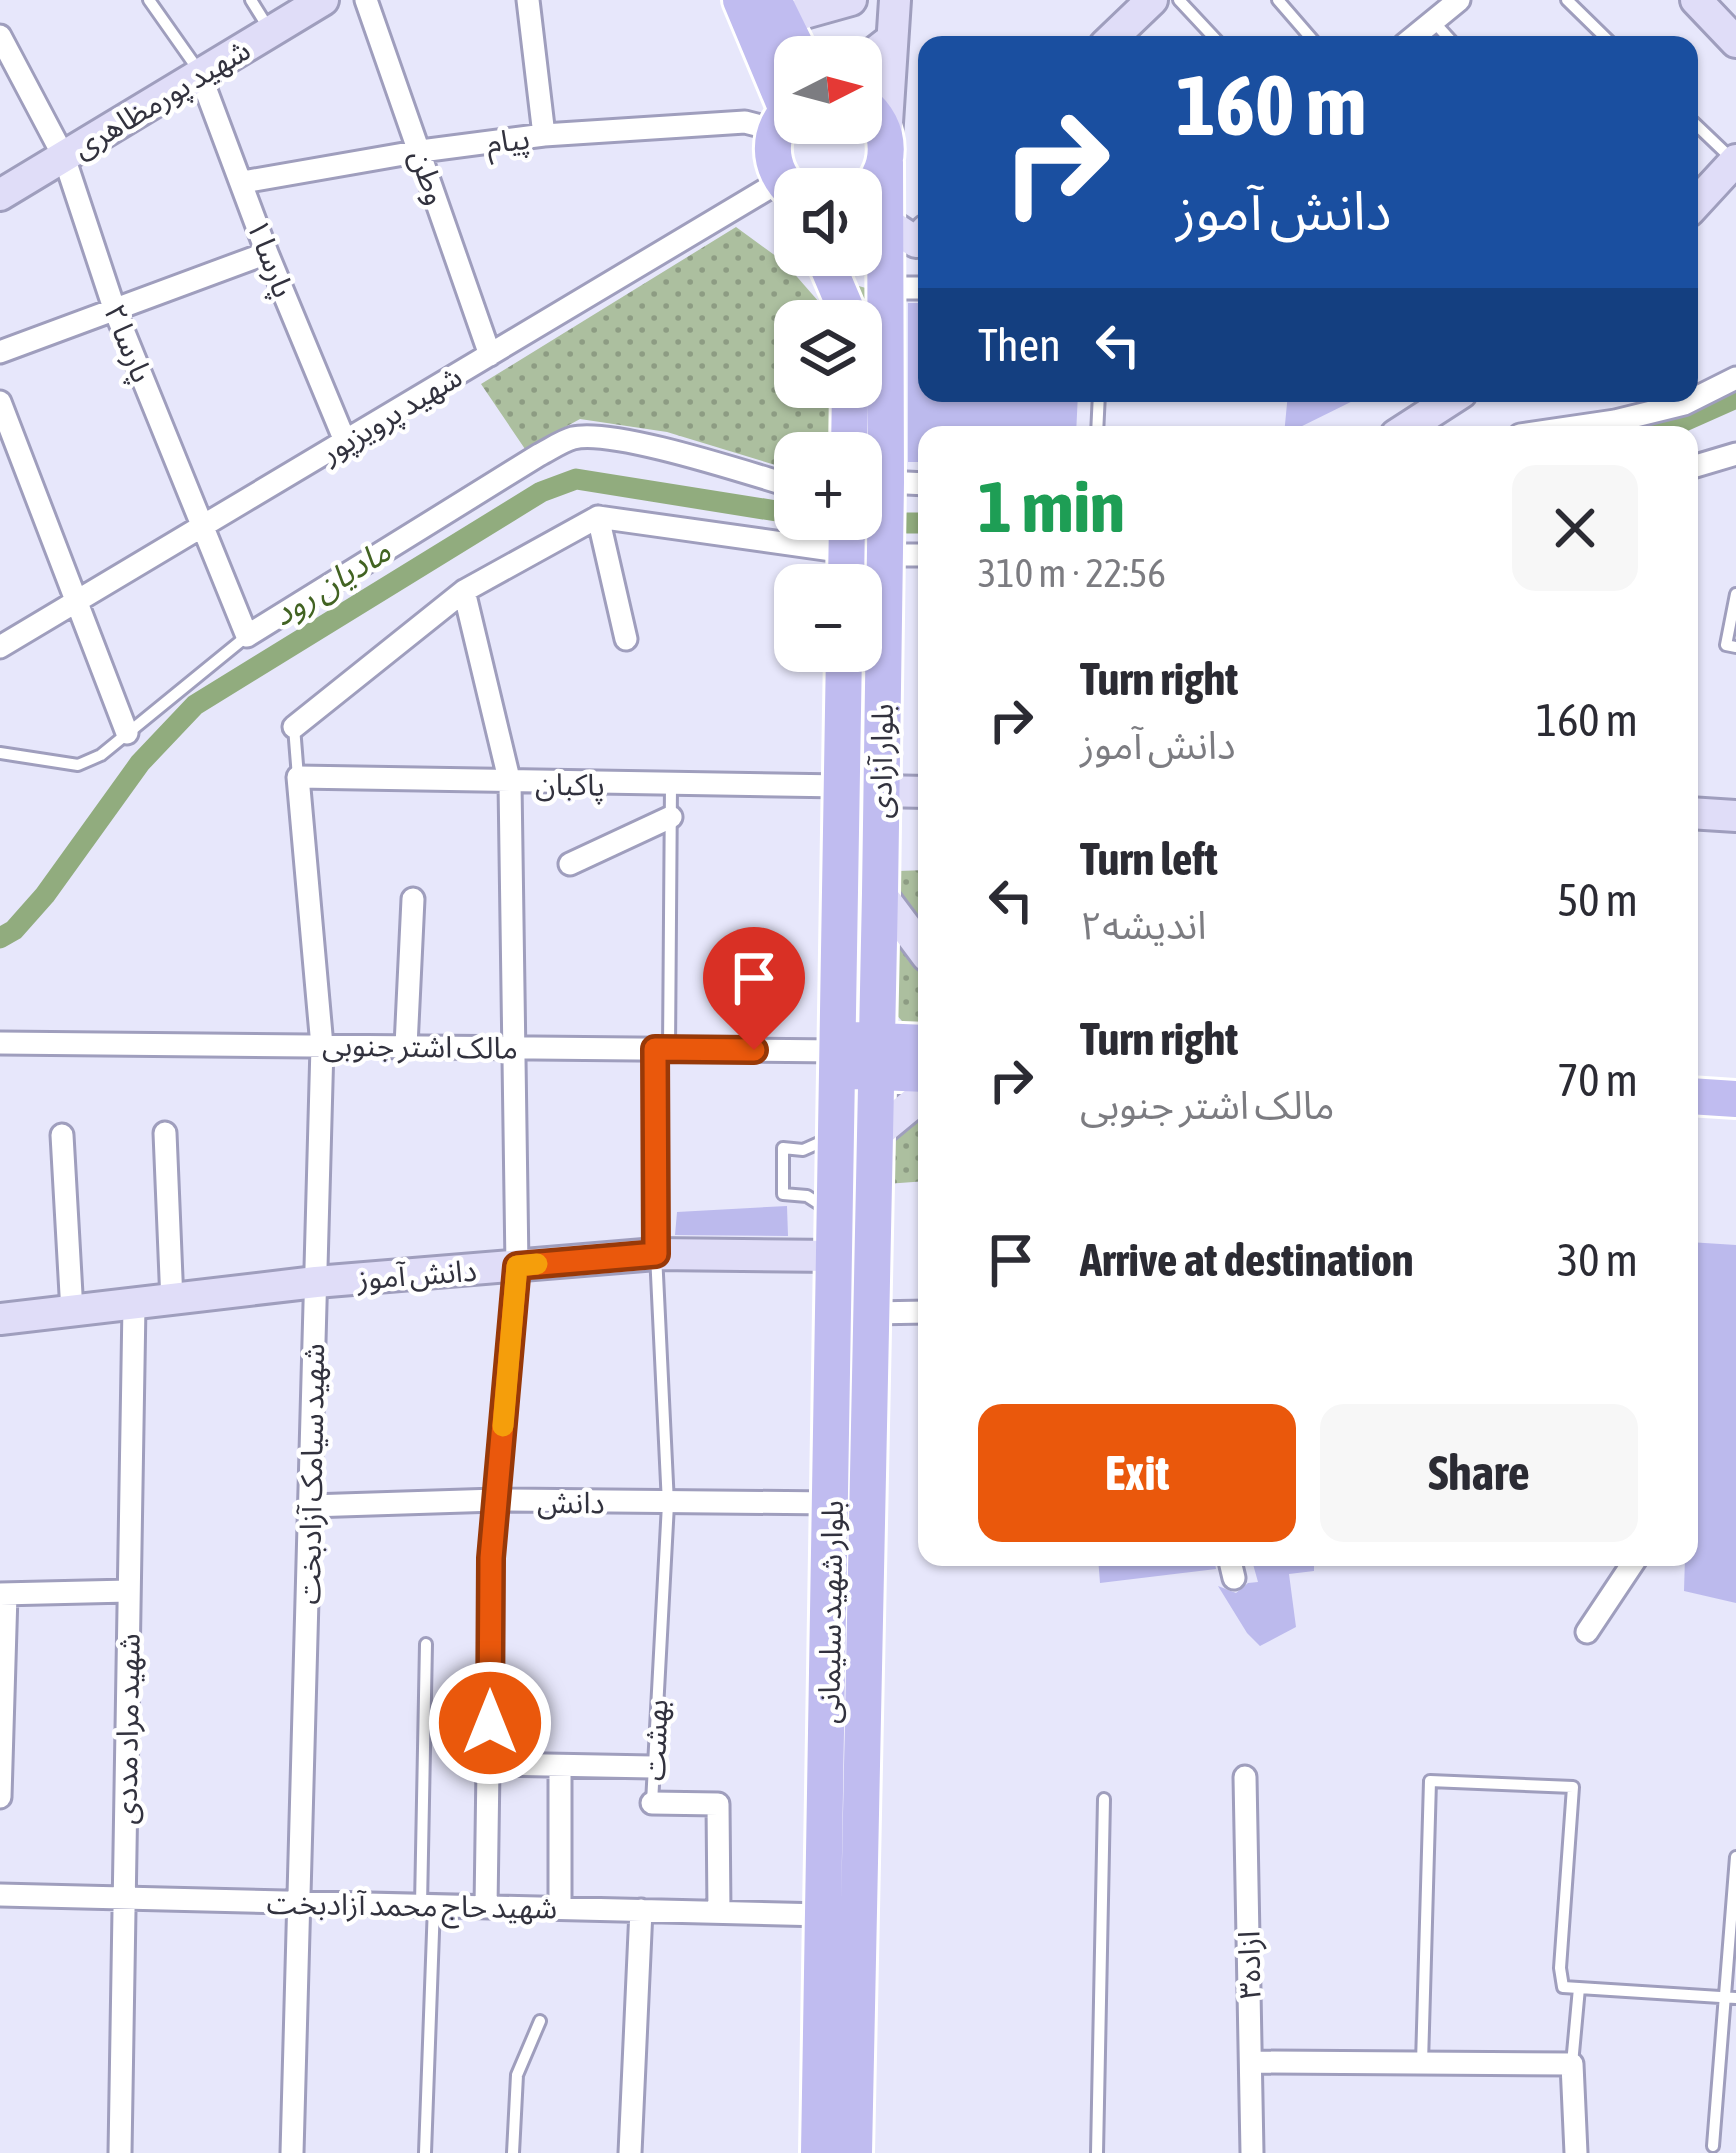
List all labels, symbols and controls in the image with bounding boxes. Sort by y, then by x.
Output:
street label: شهید پورمظاهری [66,32,257,167]
north arrow [774,36,882,144]
map controls [774,36,882,672]
text: 160 m [1176,57,1366,153]
icon: right [978,84,1134,240]
street label: پیام [484,120,532,165]
street label: وطن [403,145,454,209]
button: sound [774,168,882,276]
text: دانش آموز [1176,180,1391,241]
street label: پارسا ۱ [238,214,301,303]
street label: پارسا ۲ [95,299,160,388]
button: layers [774,300,882,408]
icon: left [1085,312,1151,378]
text: Then [978,319,1061,371]
street label: شهید پرویزپور [314,359,469,473]
button: + [774,432,882,540]
text: 1 min [978,465,1125,547]
button: close [1512,465,1638,591]
water label: مادیان رود [265,531,398,634]
text: 310 m · 22:56 [978,551,1166,595]
button: − [774,564,882,672]
text: Turn right [1080,653,1238,705]
icon: right [978,687,1044,753]
text: 160 m [1536,694,1638,746]
street label: بلوار آزادی [863,703,900,819]
text: دانش آموز [1080,723,1236,767]
street label: پاکبان [535,766,605,805]
text: Turn left [1080,833,1218,885]
icon: left [978,867,1044,933]
text: 50 m [1557,874,1638,926]
text: اندیشه۲ [1080,903,1207,947]
pin [703,927,805,1050]
icon: arrive [721,945,787,1011]
text: Turn right [1080,1013,1238,1065]
street label: مالک اشتر جنوبی [322,1027,518,1066]
icon: right [978,1047,1044,1113]
text: 70 m [1557,1054,1638,1106]
text: مالک اشتر جنوبی [1080,1083,1334,1127]
icon: arrive [978,1227,1044,1293]
text: Arrive at destination [1080,1234,1414,1286]
text: 30 m [1557,1234,1638,1286]
street label: دانش آموز [355,1253,478,1296]
street label: شهید سیامک آزادبخت [292,1343,331,1605]
button: Exit [978,1404,1296,1542]
button: Share [1320,1404,1638,1542]
street label: دانش [537,1484,605,1521]
street label: بلوار شهید سلیمانی [811,1500,850,1724]
street label: شهید مراد مددی [108,1633,147,1825]
position arrow [427,1660,553,1786]
street label: بهشت [637,1699,674,1781]
street label: شهید حاج محمد آزادبخت [266,1885,558,1931]
street label: ازاده۳ [1231,1931,1268,1999]

